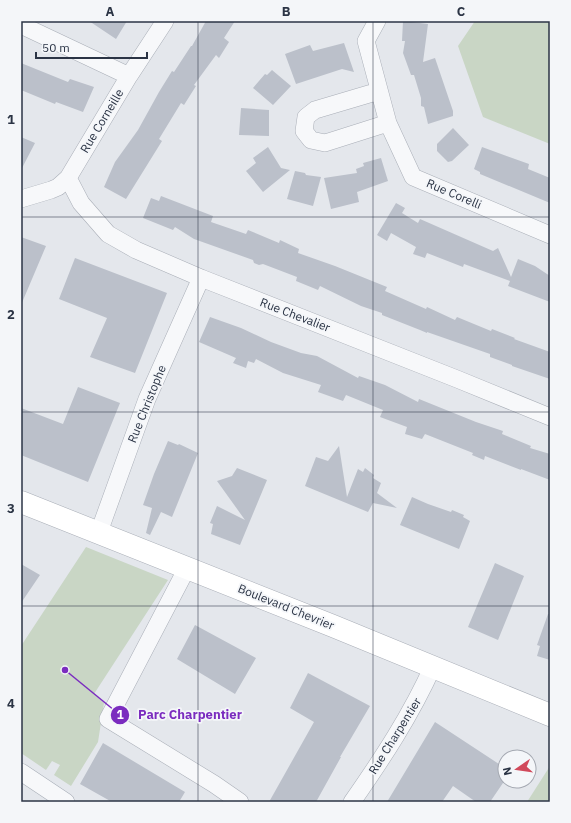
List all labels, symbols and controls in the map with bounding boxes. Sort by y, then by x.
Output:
text: A [106,3,115,20]
text: B [282,3,291,20]
text: C [457,3,466,20]
scale bar [36,34,147,60]
text: 50 m [42,40,70,55]
street label: Rue Corneille [77,86,127,155]
text: 1 [7,111,15,128]
street label: Rue Corelli [424,175,484,212]
street label: Rue Chevalier [258,294,333,335]
text: 2 [7,306,15,323]
street label: Rue Christophe [124,362,169,445]
text: 3 [7,500,15,517]
street label: Boulevard Chevrier [236,580,337,633]
street label: Rue Charpentier [365,694,424,777]
text: 4 [7,695,15,712]
callout: Parc Charpentier [110,702,250,727]
text: Parc Charpentier [138,706,242,723]
text: 1 [116,707,124,722]
north arrow [497,749,537,789]
text: N [500,766,515,777]

